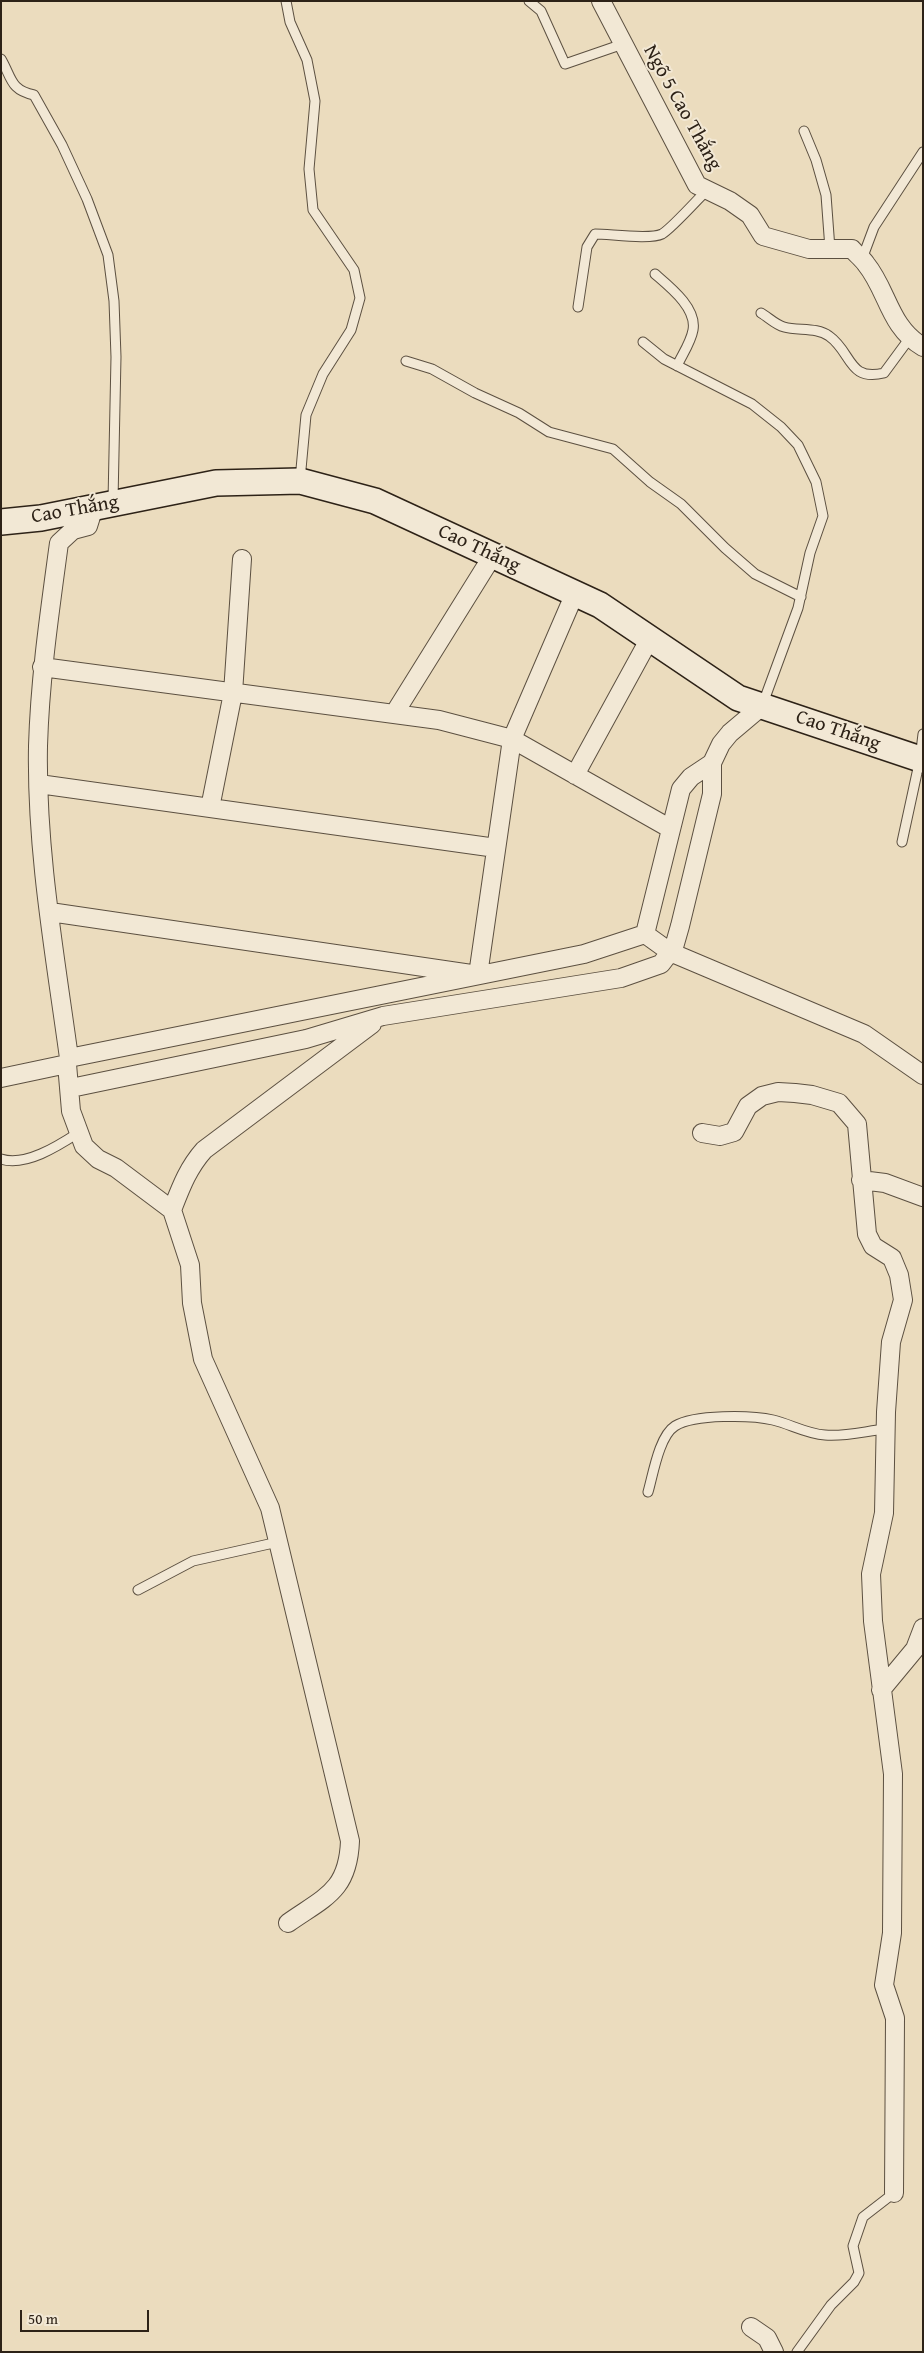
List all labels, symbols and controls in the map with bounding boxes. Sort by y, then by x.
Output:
street label: Ngõ 5 Cao Thắng [638,41,726,175]
street label: Cao Thắng [30,491,120,529]
street label: Cao Thắng [434,520,524,578]
street label: Cao Thắng [792,705,884,757]
scale bar [22,2300,151,2332]
text: 50 m [28,2308,58,2329]

